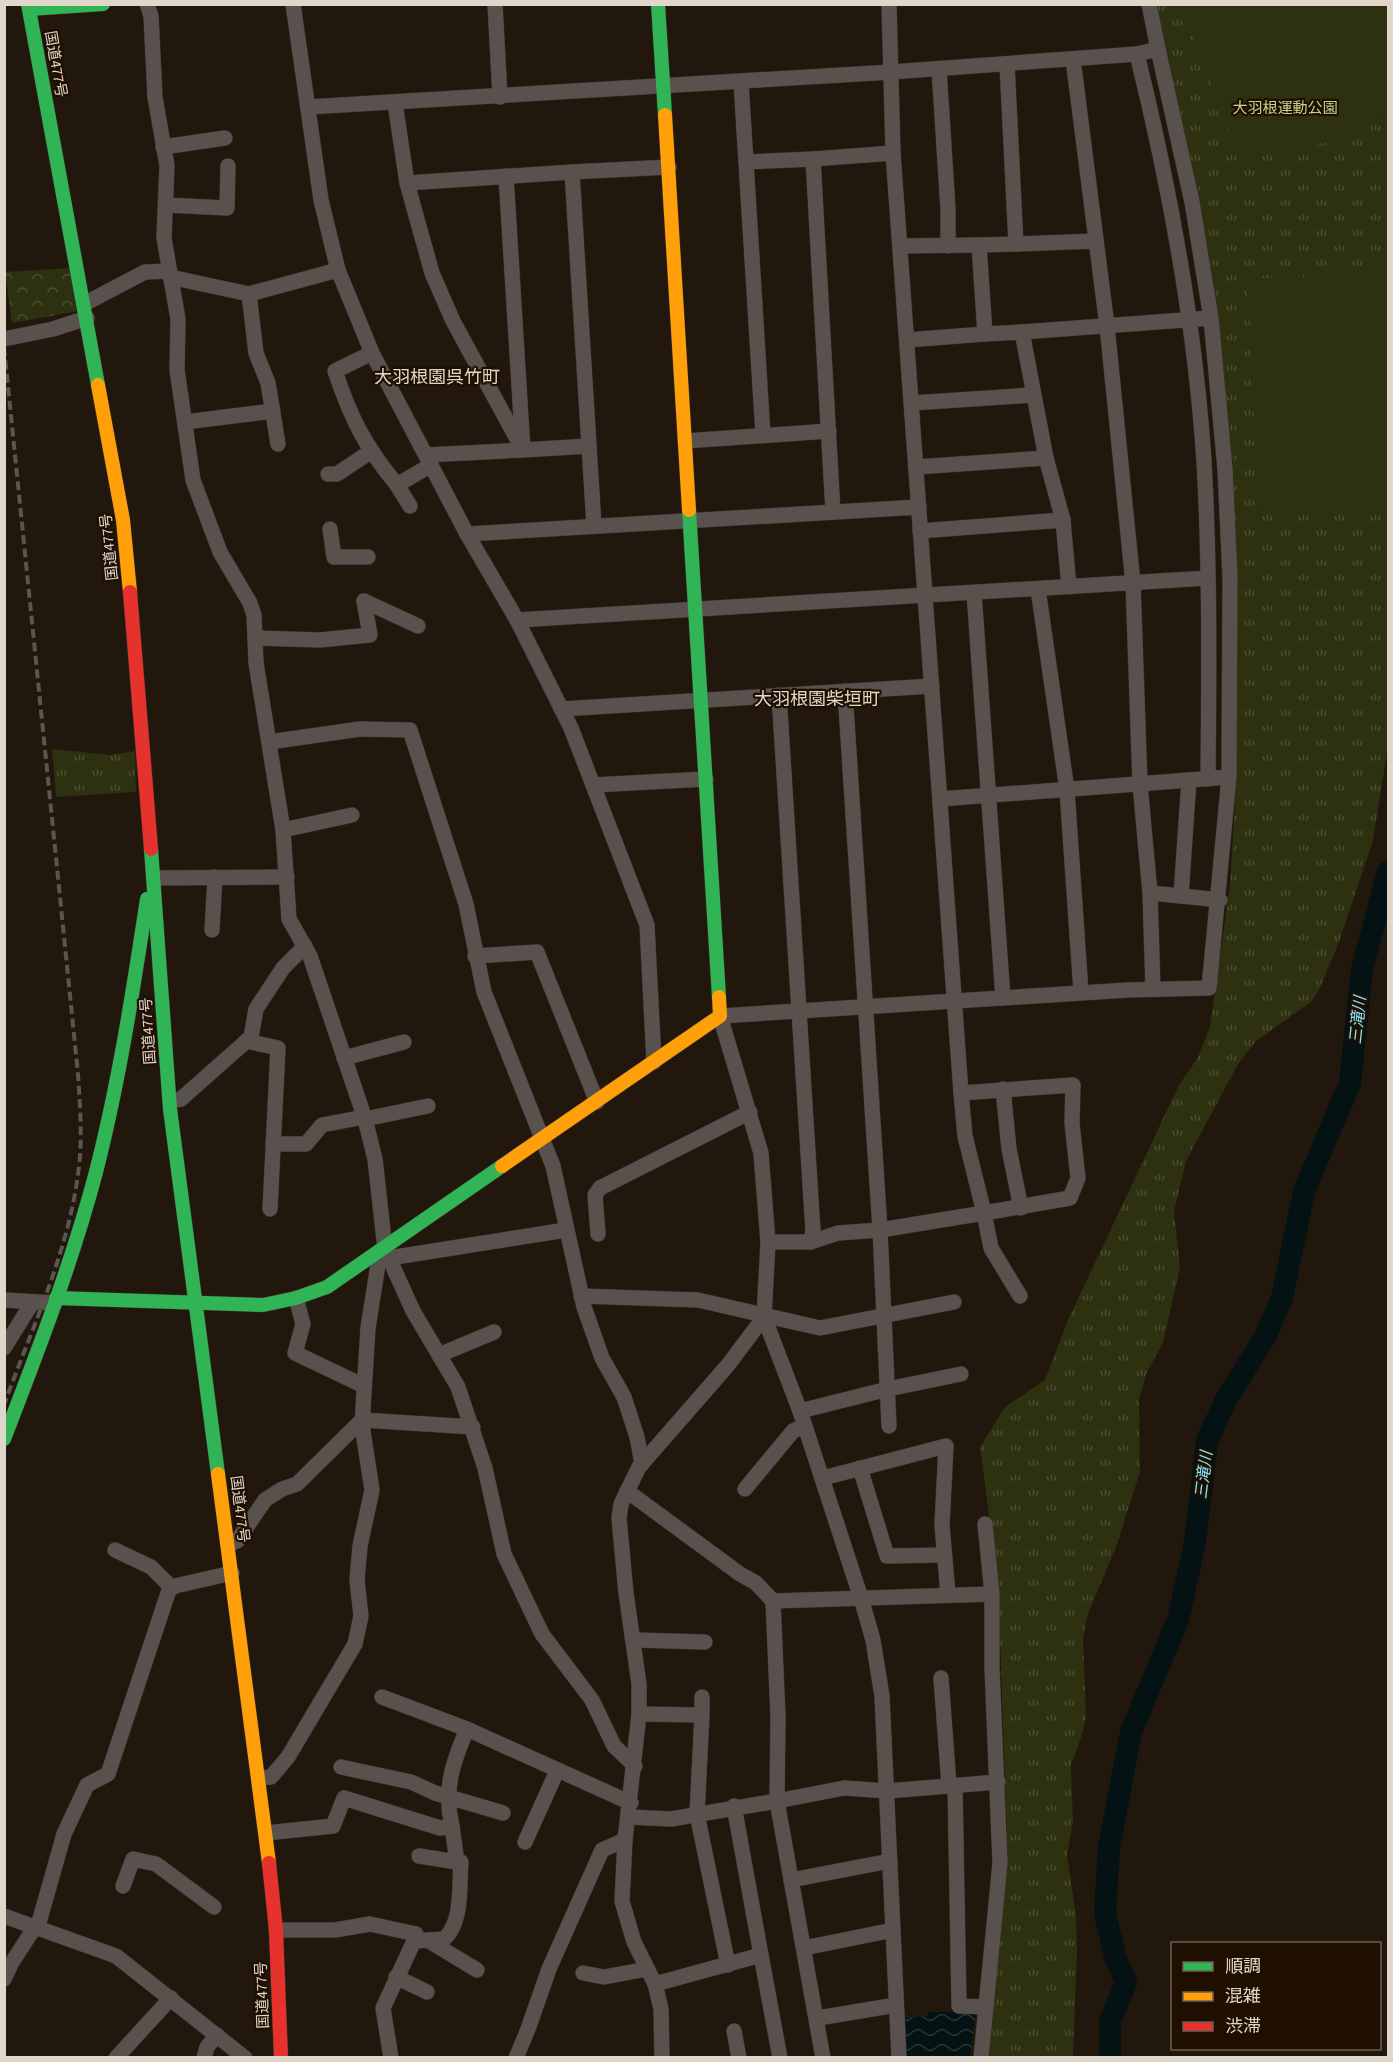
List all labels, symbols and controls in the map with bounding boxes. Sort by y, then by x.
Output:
street label: 国道477号 [39,29,72,99]
park label: 大羽根運動公園 [1232,98,1338,119]
district label: 大羽根園呉竹町 [374,365,500,390]
street label: 国道477号 [96,512,123,582]
district label: 大羽根園柴垣町 [754,687,880,712]
water label: 三滝川 [1345,993,1372,1045]
street label: 国道477号 [136,997,161,1065]
water label: 三滝川 [1190,1448,1218,1500]
street label: 国道477号 [225,1474,254,1544]
legend [1171,1942,1381,2050]
text: 順調 [1225,1954,1261,1979]
street label: 国道477号 [251,1961,274,2029]
text: 混雑 [1225,1984,1261,2009]
text: 渋滞 [1225,2014,1261,2039]

